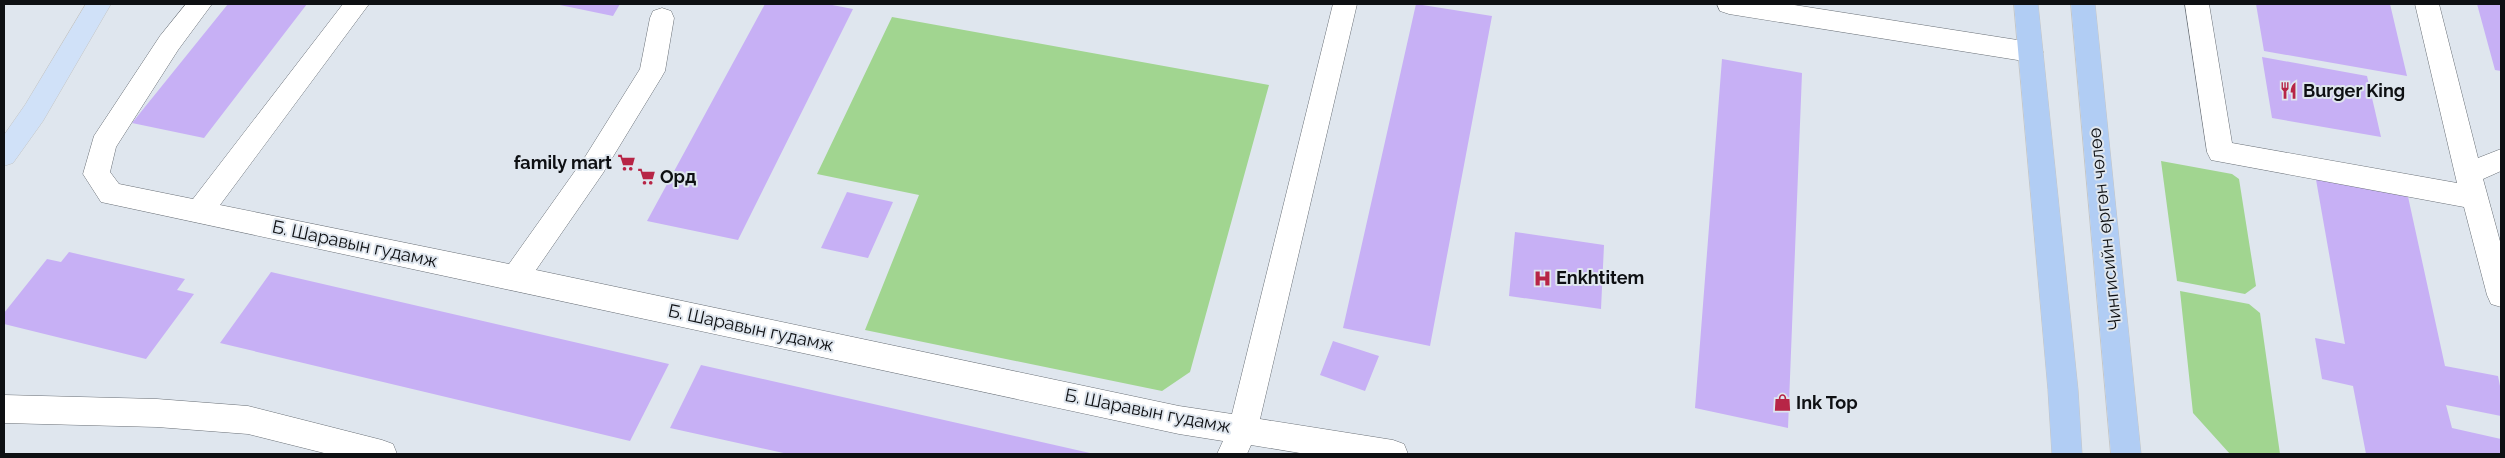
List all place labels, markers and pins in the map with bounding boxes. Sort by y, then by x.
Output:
place label: Burger King [2303,80,2405,101]
restaurant icon: Burger King [2279,81,2299,101]
place label: family mart [514,152,612,173]
supermarket icon: family mart [616,153,636,173]
place label: Орд [660,166,696,187]
supermarket icon: Орд [636,167,656,187]
place label: Enkhtitem [1556,267,1644,288]
hospital icon: Enkhtitem [1532,268,1552,288]
place label: Ink Top [1796,392,1858,413]
shop icon: Ink Top [1772,393,1792,413]

